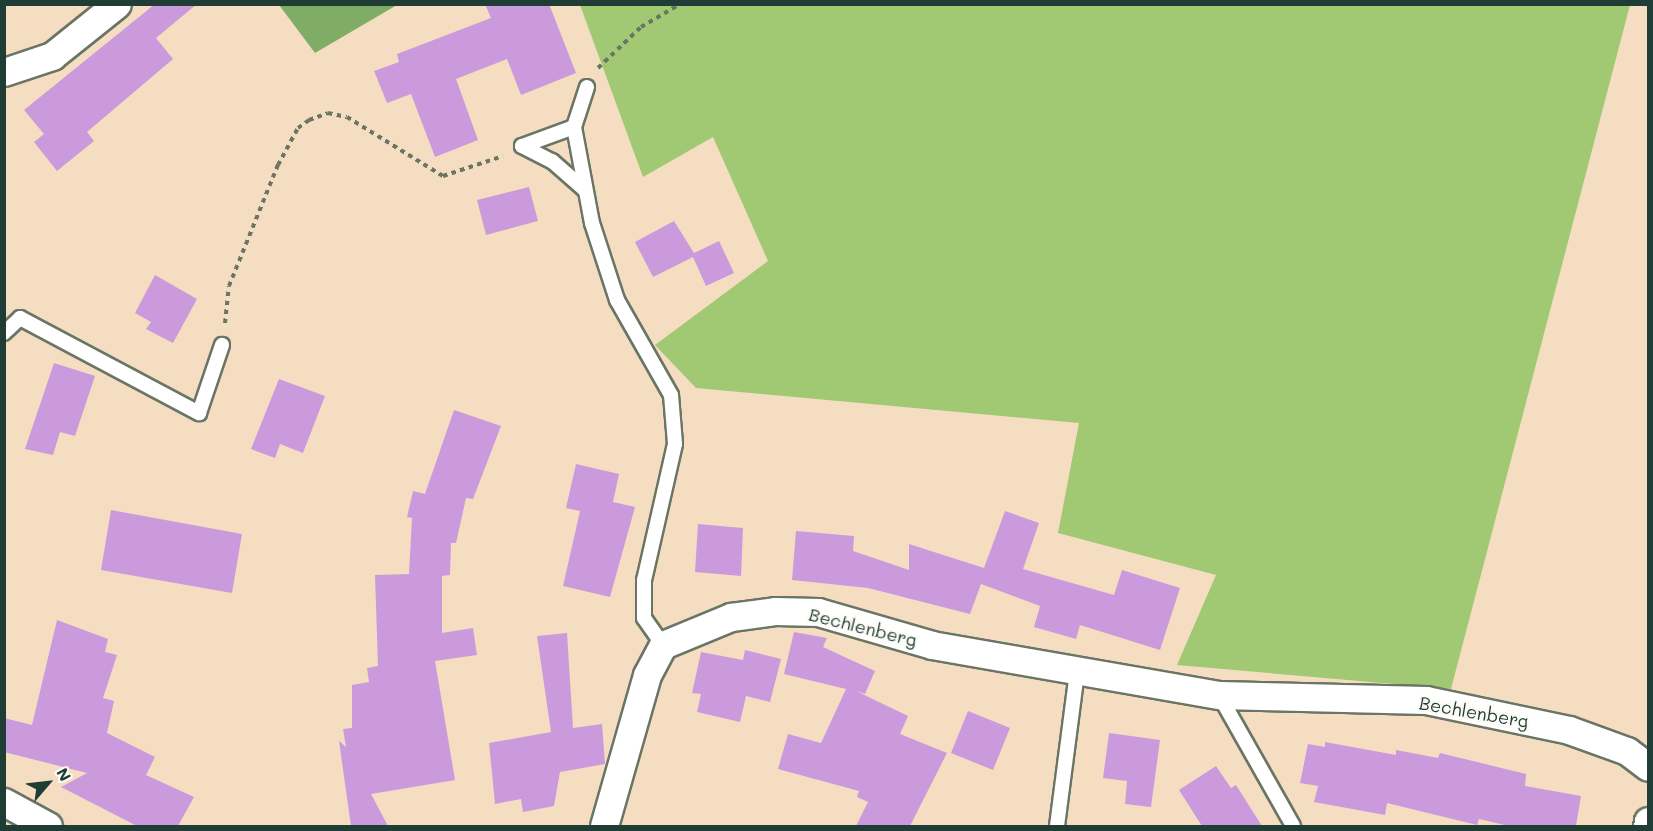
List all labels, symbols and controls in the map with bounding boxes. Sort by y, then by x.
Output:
street label: Bechlenberg [807,603,919,651]
street label: Bechlenberg [1418,692,1530,732]
north arrow [18,753,78,813]
text: N [52,764,76,785]

